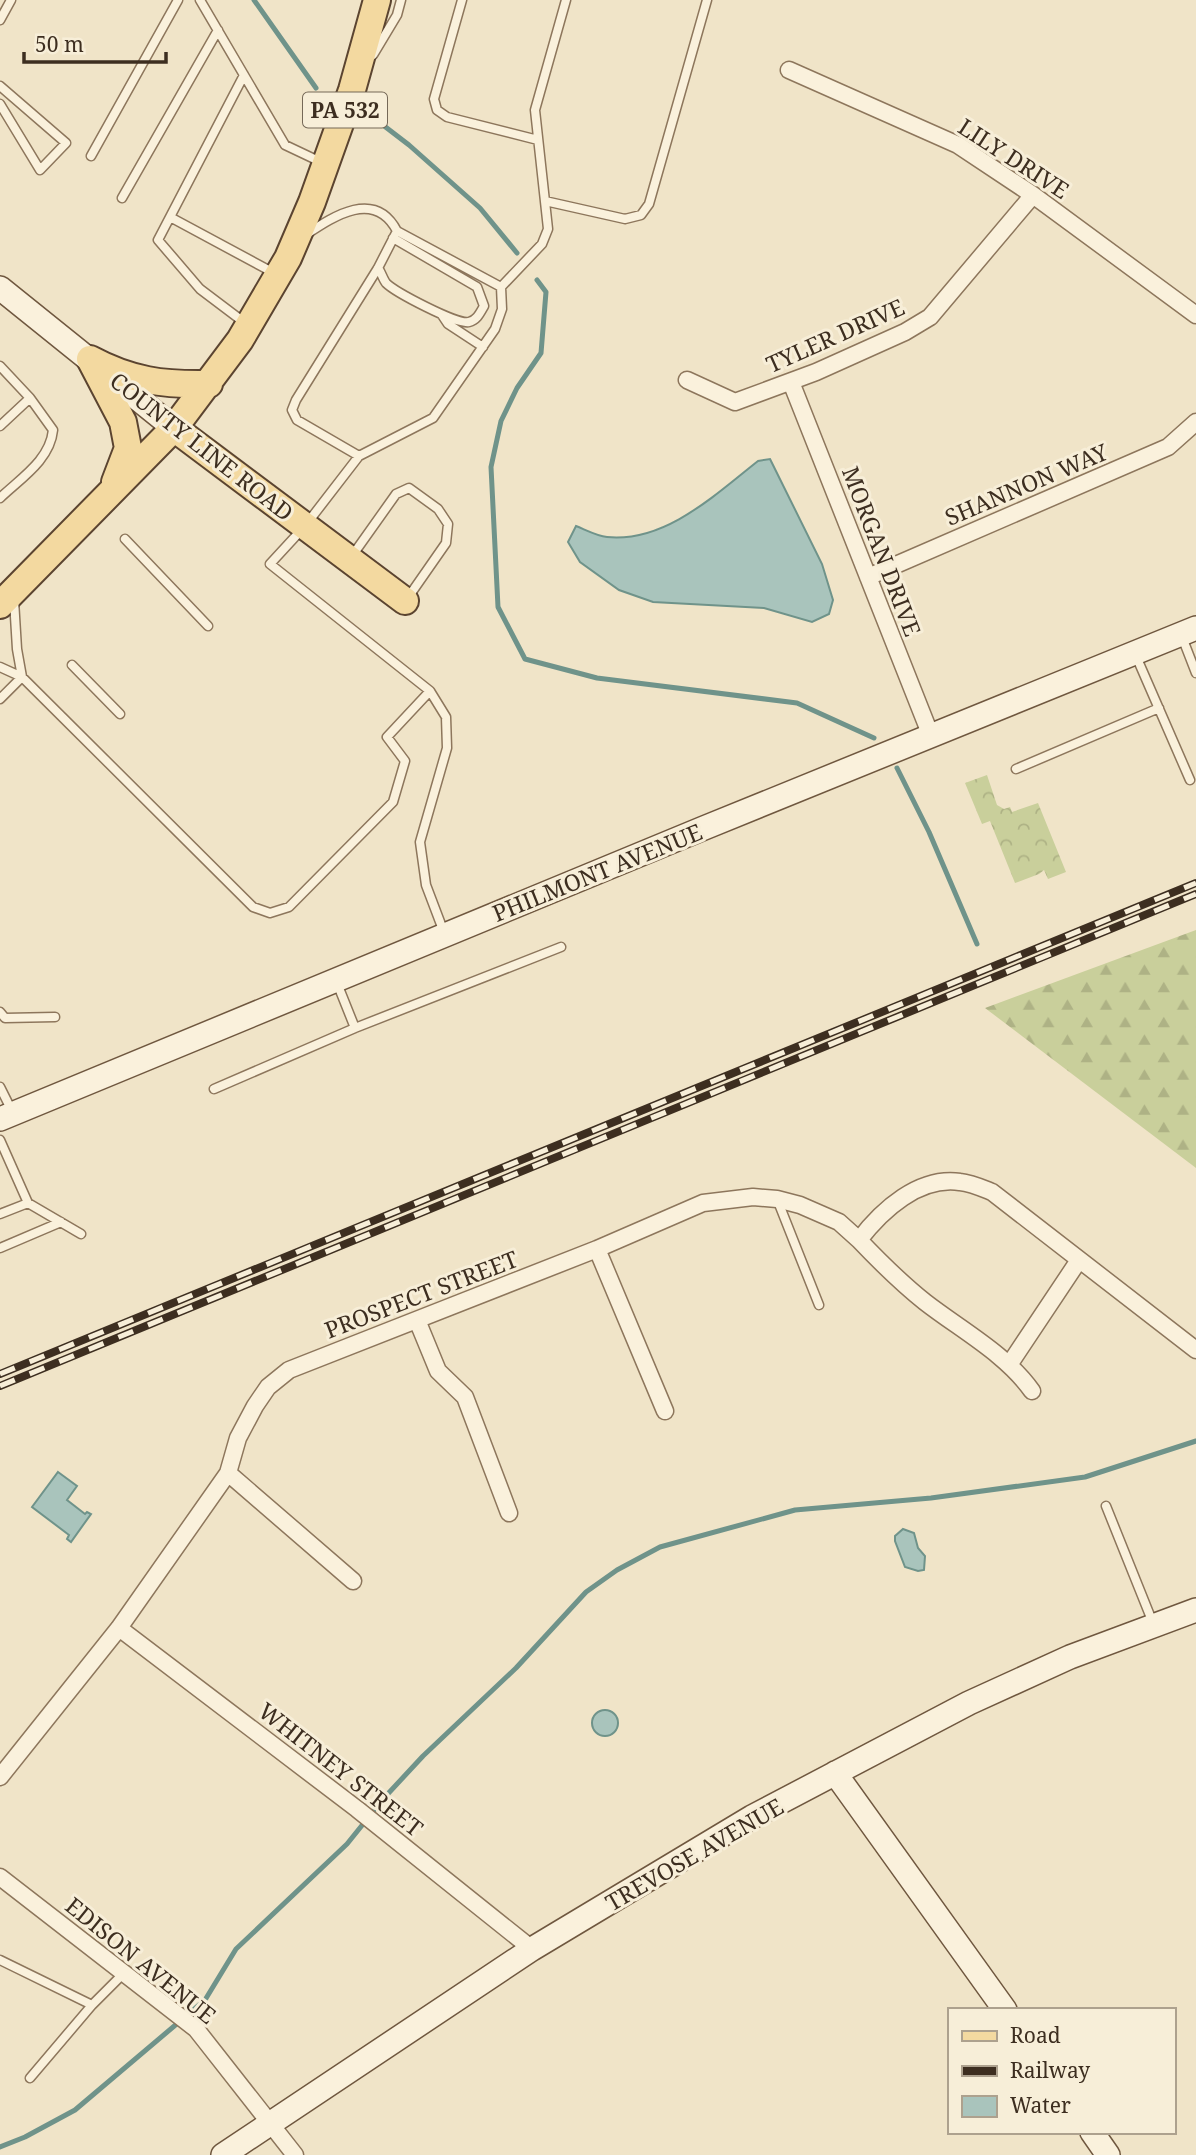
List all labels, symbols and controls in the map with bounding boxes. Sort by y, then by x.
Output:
scale bar [24,21,166,65]
text: 50 m [35,30,84,58]
road number: PA 532 [303,92,387,128]
street label: LILY DRIVE [952,110,1076,206]
street label: TYLER DRIVE [761,290,909,380]
street label: COUNTY LINE ROAD [104,364,300,528]
street label: SHANNON WAY [940,435,1113,533]
street label: MORGAN DRIVE [835,461,929,641]
street label: PHILMONT AVENUE [487,815,707,929]
street label: PROSPECT STREET [320,1242,522,1346]
street label: WHITNEY STREET [252,1695,430,1843]
street label: TREVOSE AVENUE [599,1790,789,1918]
street label: EDISON AVENUE [59,1889,223,2031]
legend [948,2008,1175,2134]
text: Road [1010,2021,1061,2049]
text: Railway [1010,2056,1090,2084]
text: Water [1010,2091,1071,2119]

